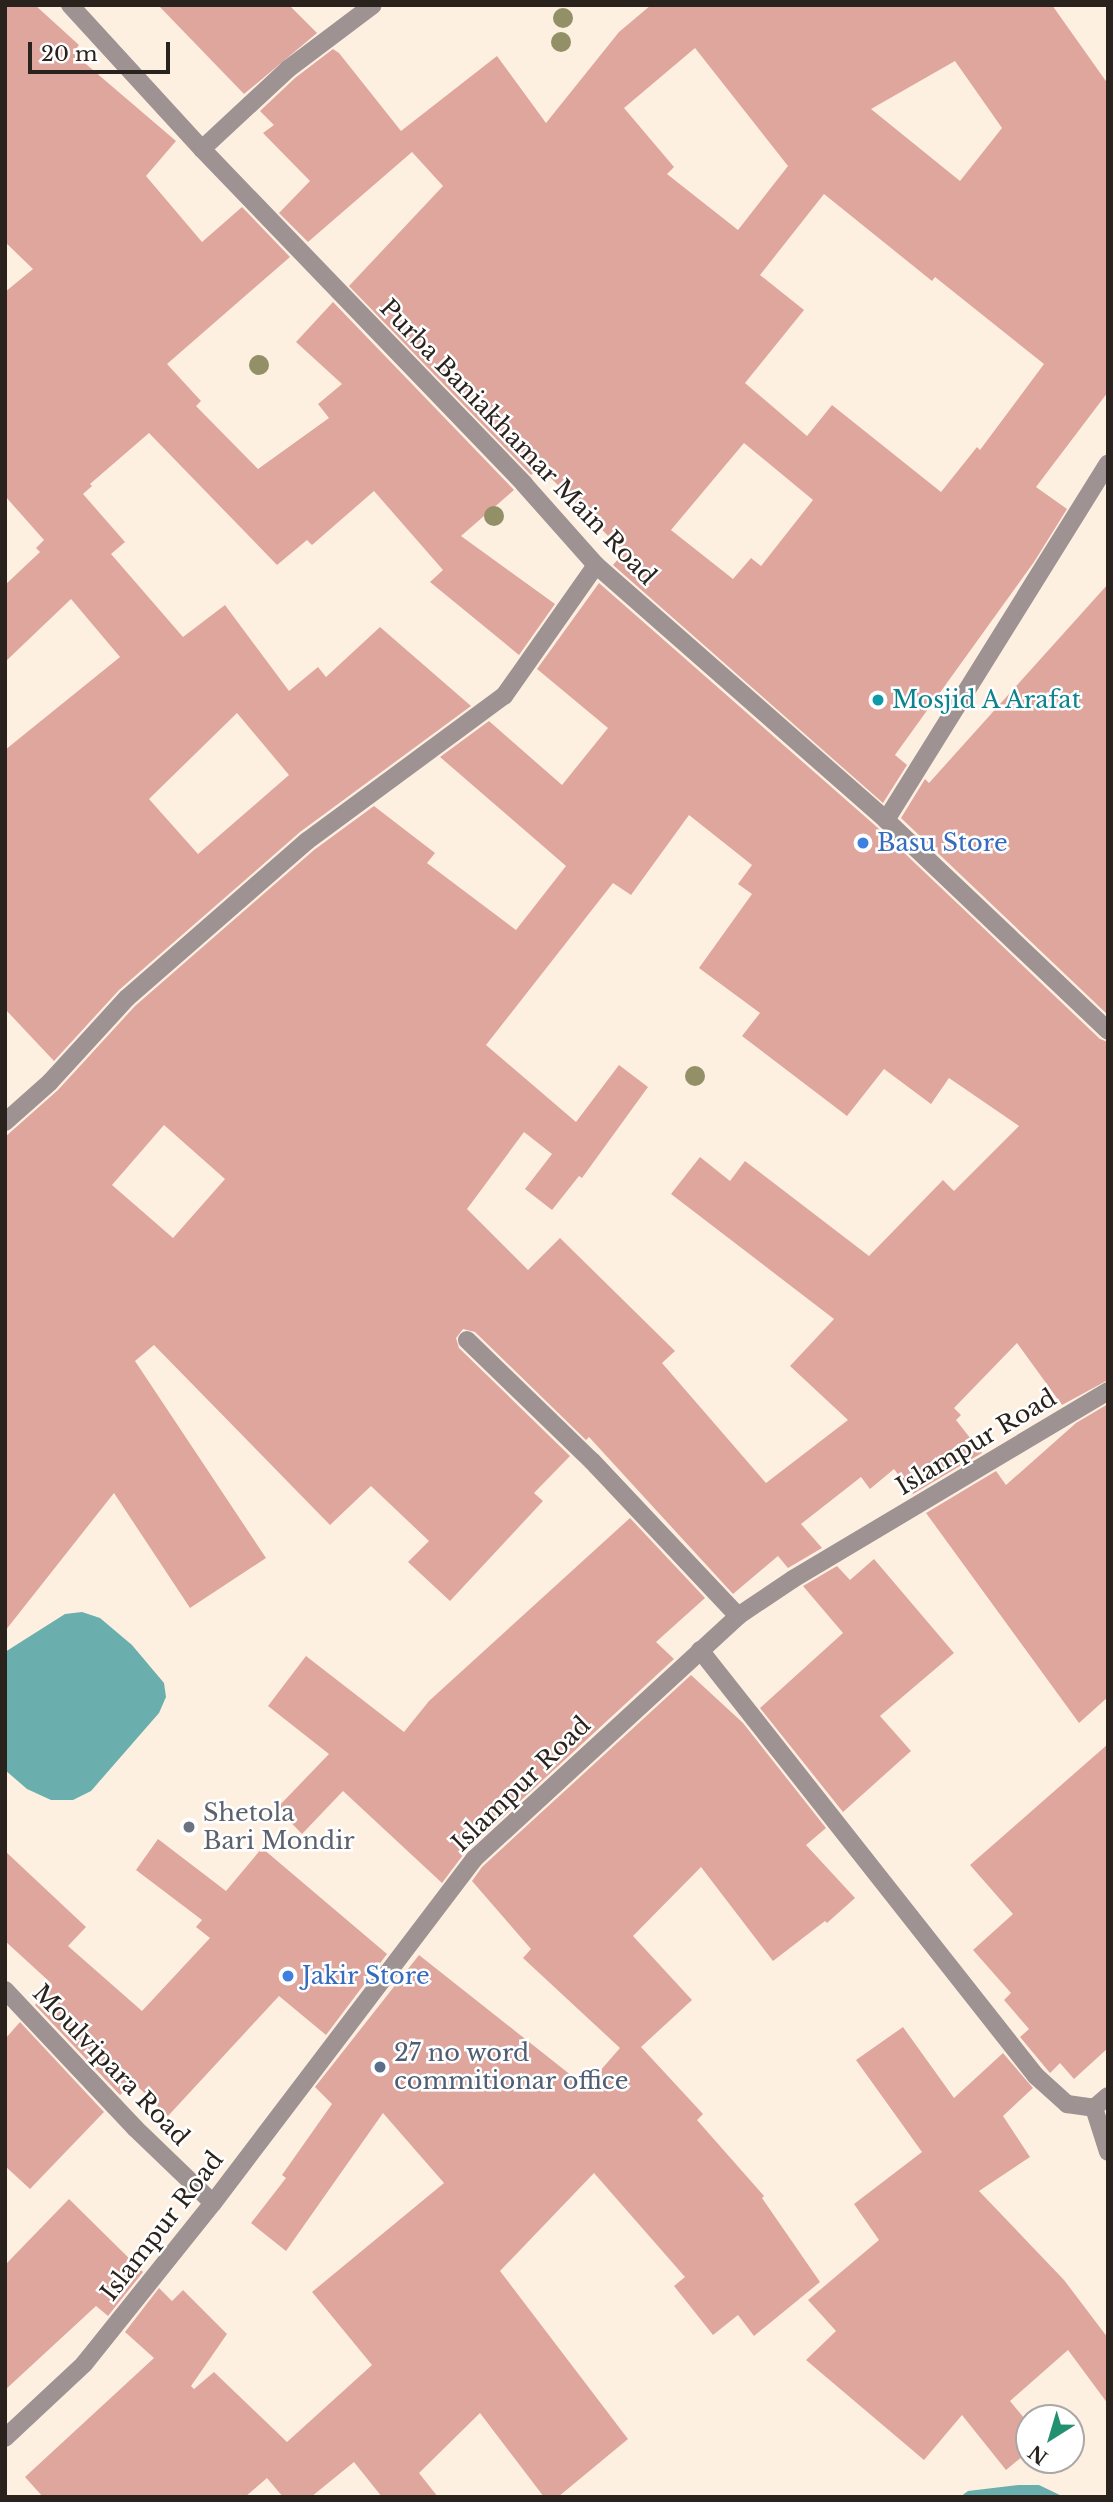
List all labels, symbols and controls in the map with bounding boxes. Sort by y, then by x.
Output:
scale bar [32,28,173,72]
text: 20 m [41,41,98,67]
street label: Purba Baniakhamar Main Road [373,293,663,591]
place label: Mosjid A Arafat [892,686,1084,714]
marker: Mosjid A Arafat [870,692,886,708]
place label: Basu Store [877,829,1008,857]
marker: Basu Store [855,835,871,851]
street label: Islampur Road [891,1383,1061,1501]
street label: Islampur Road [445,1710,597,1858]
place label: Shetola Bari Mondir [203,1799,355,1855]
marker: Shetola Bari Mondir [181,1819,197,1835]
place label: Jakir Store [302,1962,430,1990]
marker: Jakir Store [280,1968,296,1984]
street label: Moulvipara Road [27,1978,195,2152]
place label: 27 no word commitionar office [394,2039,629,2095]
marker: 27 no word commitionar office [372,2059,388,2075]
street label: Islampur Road [95,2145,229,2307]
north arrow [1015,2404,1085,2474]
text: N [1024,2440,1052,2469]

